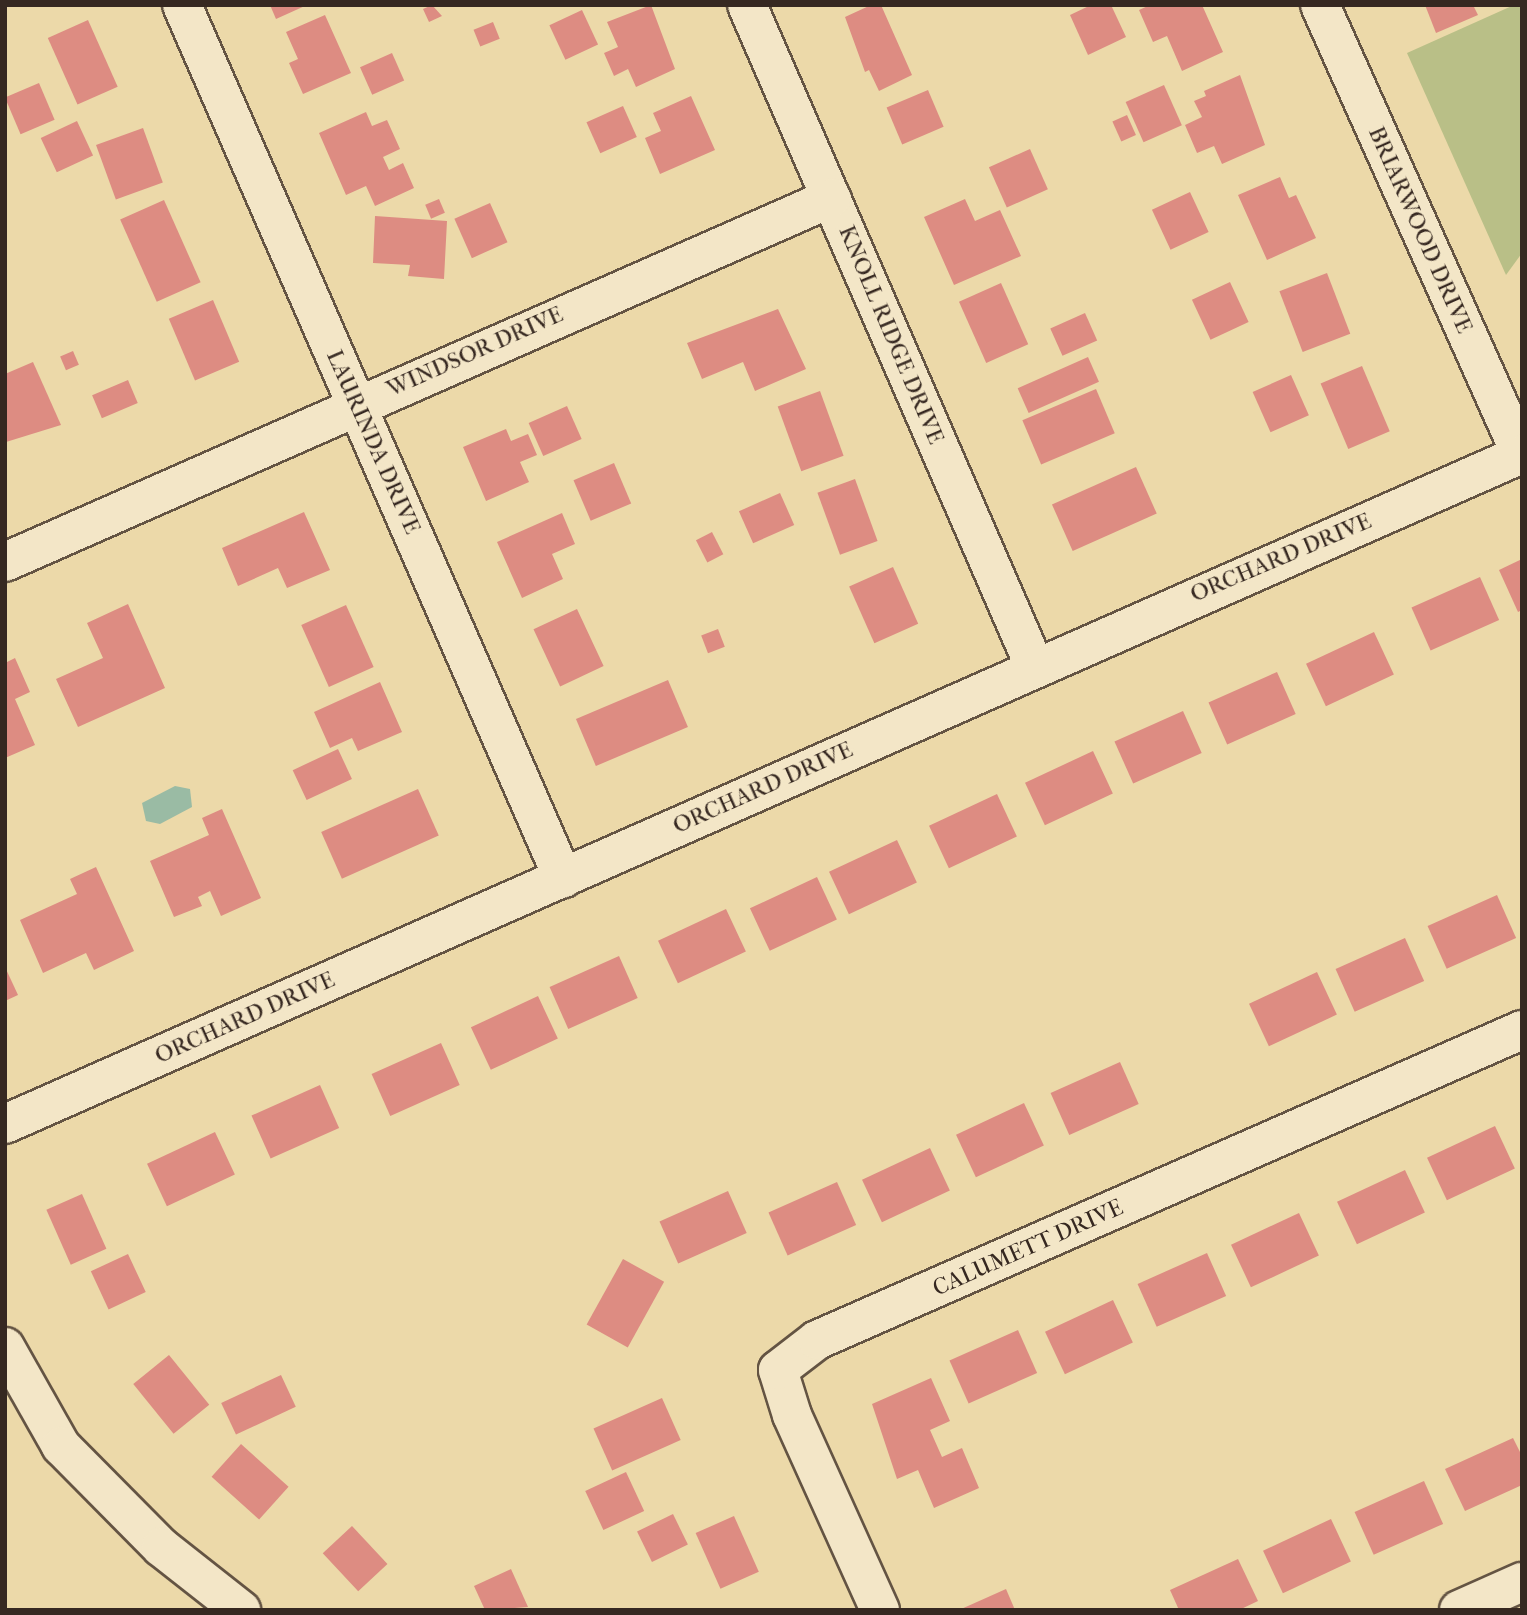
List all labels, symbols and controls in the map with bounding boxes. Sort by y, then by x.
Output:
street label: BRIARWOOD DRIVE [1362,122,1478,338]
street label: KNOLL RIDGE DRIVE [832,221,950,449]
street label: WINDSOR DRIVE [383,301,567,403]
street label: LAURINDA DRIVE [320,346,426,538]
street label: ORCHARD DRIVE [1186,507,1376,609]
street label: ORCHARD DRIVE [669,736,857,840]
street label: ORCHARD DRIVE [151,966,339,1070]
street label: CALUMETT DRIVE [929,1194,1127,1302]

